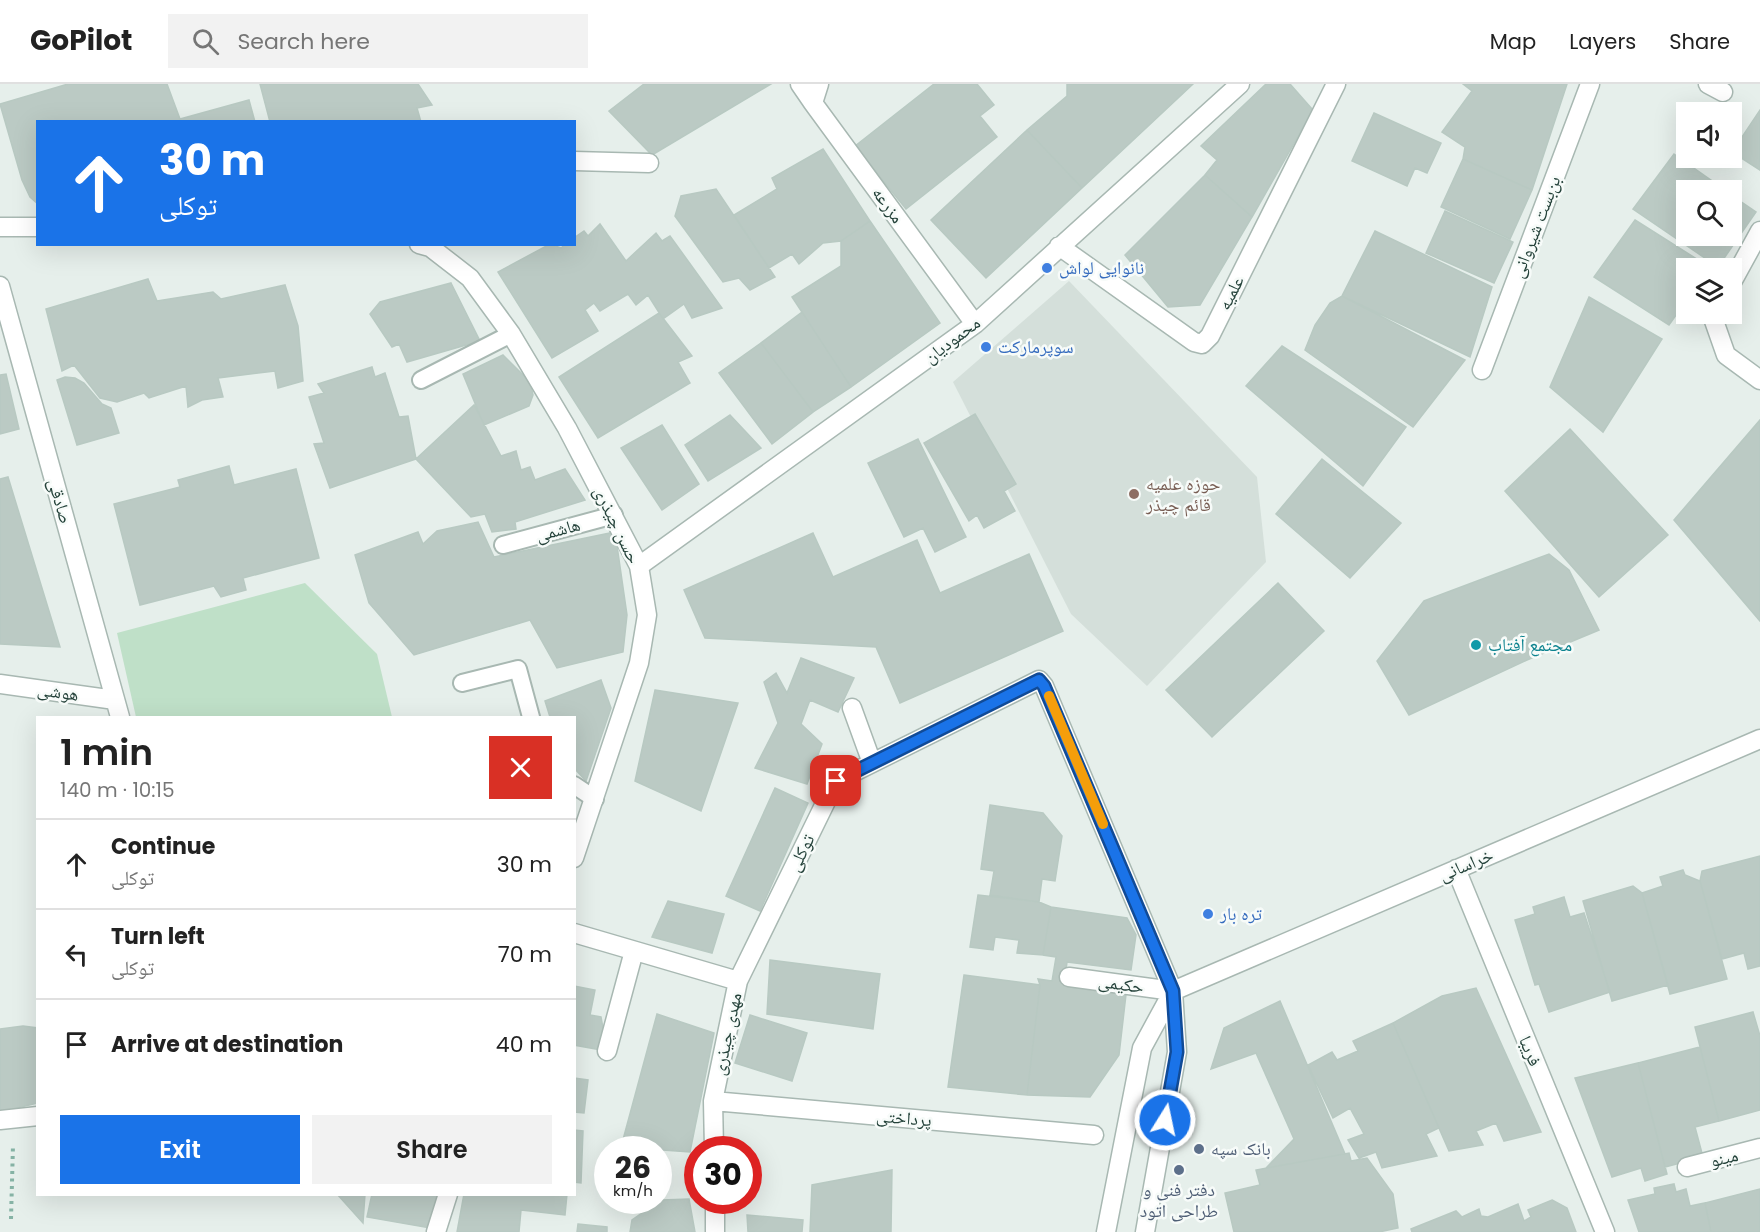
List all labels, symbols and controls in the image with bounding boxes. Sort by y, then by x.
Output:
search box [168,14,588,68]
text: GoPilot [30,21,132,60]
icon: search [189,25,222,58]
text: Search here [237,26,370,57]
text: Map [1490,27,1536,56]
text: Layers [1569,27,1636,56]
text: Share [1669,27,1730,56]
map controls [1676,102,1742,324]
button: sound [1676,102,1742,168]
text: 30 m [159,131,265,190]
icon: ahead [60,144,138,222]
street label: بن‌بست شیروانی [1505,172,1566,281]
button: search [1676,180,1742,246]
street label: مزرعه [867,181,910,228]
text: توکلی [159,187,217,224]
place label: نانوایی لواش [1059,255,1144,280]
button: layers [1676,258,1742,324]
marker: نانوایی لواش [1040,261,1054,275]
street label: علمیه [1211,271,1250,314]
street label: محمودیان [918,310,985,369]
place label: سوپرمارکت [998,334,1074,359]
marker: سوپرمارکت [979,340,993,354]
place label: حوزه علمیه قائم چیذر [1145,471,1221,517]
street label: صادقی [42,475,79,526]
street label: حسن چیذری [588,482,647,568]
marker: حوزه علمیه قائم چیذر [1127,487,1141,501]
street label: هاشمی [533,512,583,547]
place label: مجتمع آفتاب [1488,632,1572,657]
marker: مجتمع آفتاب [1469,638,1483,652]
street label: هوشی [36,676,80,707]
text: 1 min [60,727,153,778]
button: close [489,736,552,799]
pin [810,755,861,806]
icon: arrive [819,764,852,797]
text: 140 m · 10:15 [60,776,175,804]
street label: توکلی [781,830,820,876]
text: Continue [111,831,215,862]
street label: خراسانی [1435,842,1497,887]
icon: ahead [60,848,93,881]
text: 30 m [497,849,552,880]
text: توکلی [111,864,154,892]
place label: تره بار [1219,901,1262,926]
marker: تره بار [1201,907,1215,921]
text: Turn left [111,921,205,952]
icon: left [60,938,93,971]
text: 70 m [498,939,552,970]
text: توکلی [111,954,154,982]
street label: حکیمی [1097,968,1146,999]
street label: مهدی چیذری [706,990,747,1078]
icon: arrive [60,1028,93,1061]
text: Arrive at destination [111,1029,343,1060]
text: 40 m [496,1029,552,1060]
street label: فریبا [1513,1032,1548,1070]
position arrow [1133,1088,1197,1152]
street label: پرداختی [875,1103,933,1132]
button: Exit [60,1115,300,1184]
button: Share [312,1115,552,1184]
speed limit sign: 30 [684,1136,762,1214]
place label: بانک سپه [1211,1136,1271,1161]
marker: بانک سپه [1192,1142,1206,1156]
street label: مینو [1707,1142,1741,1173]
text: 26 [615,1146,651,1189]
marker: دفتر فنی و طراحی اتود [1172,1163,1186,1177]
place label: دفتر فنی و طراحی اتود [1140,1177,1218,1223]
text: km/h [613,1180,653,1201]

